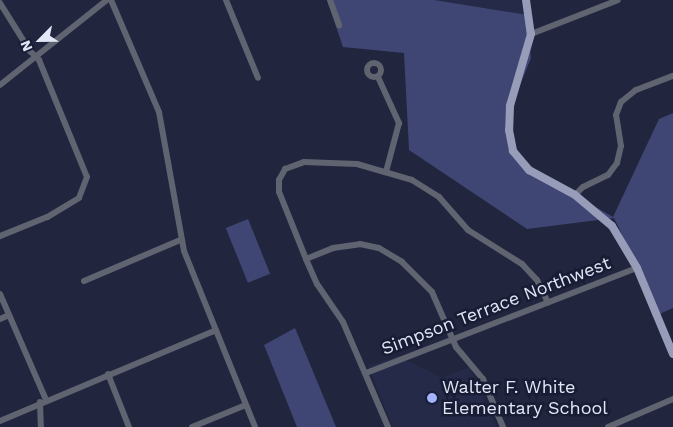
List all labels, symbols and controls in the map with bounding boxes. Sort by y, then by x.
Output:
north arrow [15,15,65,65]
text: N [17,38,36,54]
street label: Simpson Terrace Northwest [378,252,614,360]
place label: Walter F. White Elementary School [442,377,608,419]
marker: Walter F. White Elementary School [426,392,438,404]

